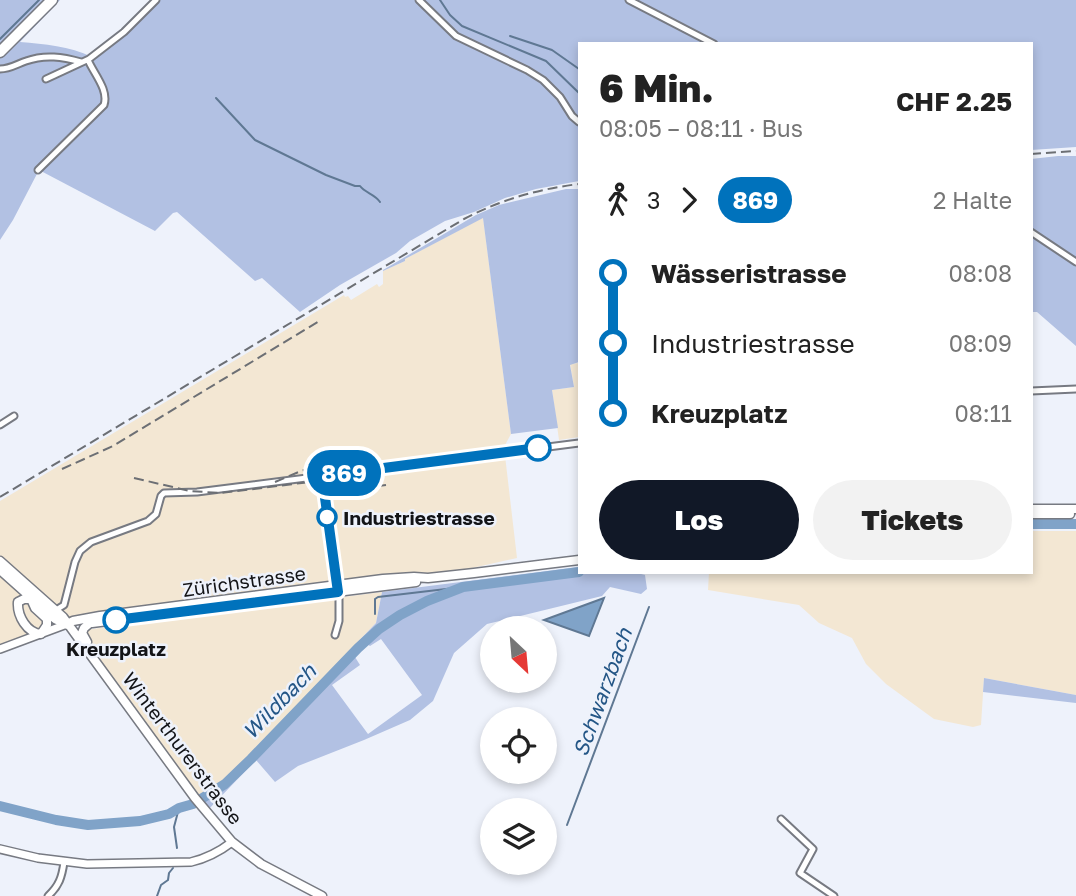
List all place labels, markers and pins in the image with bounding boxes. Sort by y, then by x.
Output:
unlabelled marker [525,435,551,461]
place label: Industriestrasse [343,506,495,529]
marker: Industriestrasse [317,507,337,527]
marker: Kreuzplatz [103,607,129,633]
place label: Kreuzplatz [66,637,166,660]

